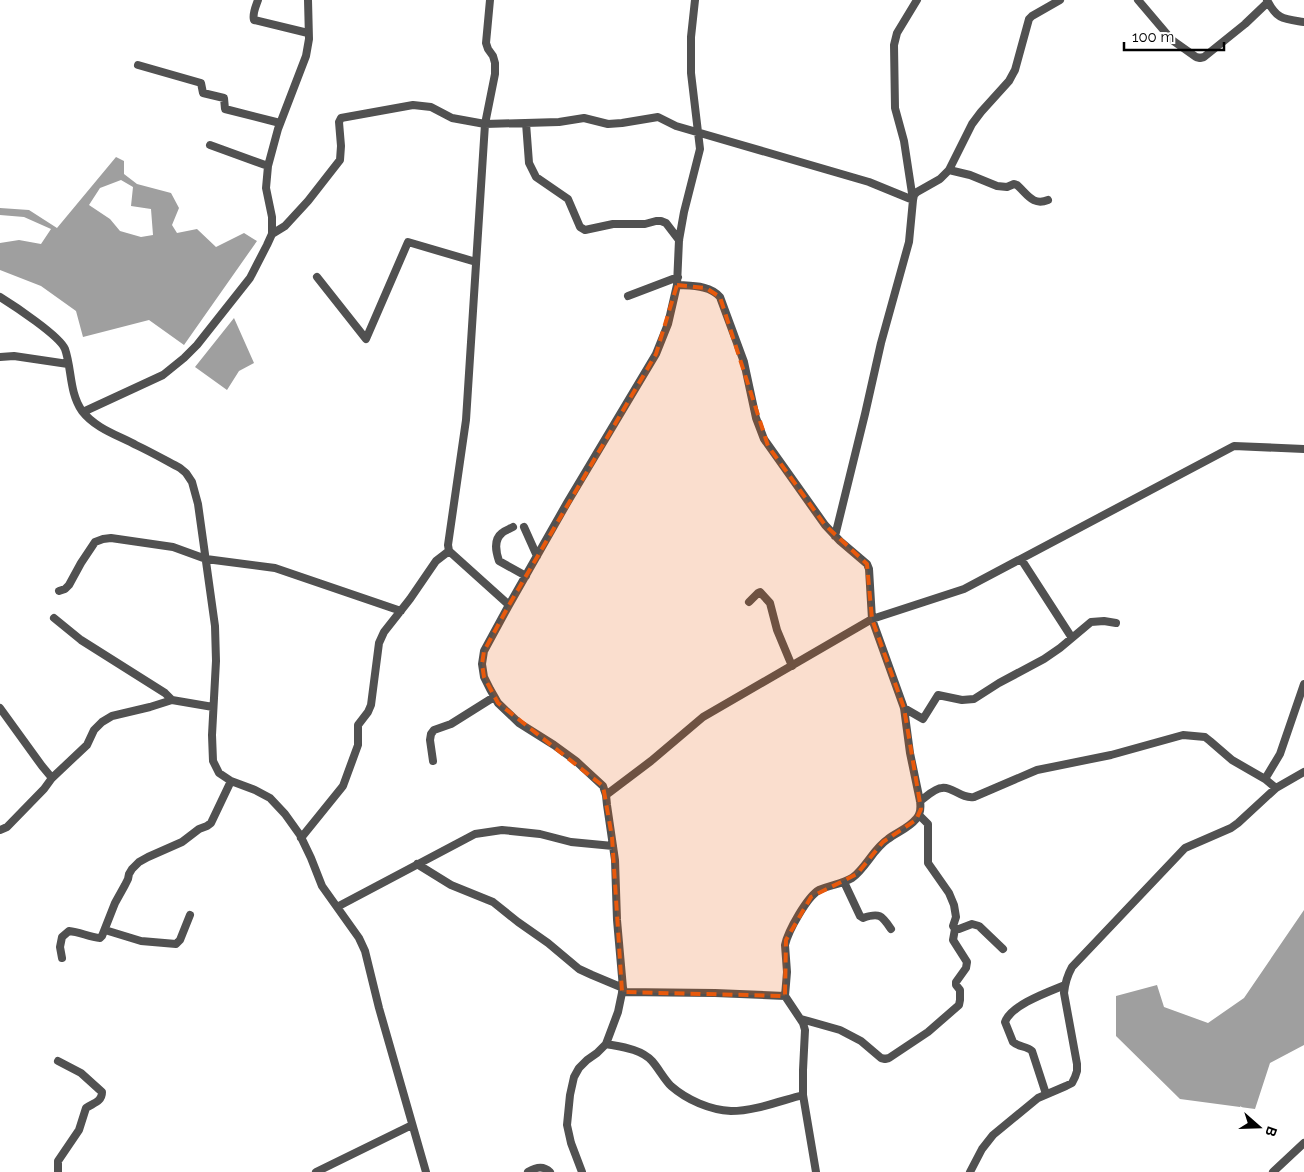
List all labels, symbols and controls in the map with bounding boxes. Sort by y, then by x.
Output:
scale bar [1124,20,1224,52]
text: 100 m [1132,28,1174,46]
north arrow [1234,1102,1284,1152]
text: B [1262,1124,1280,1139]

